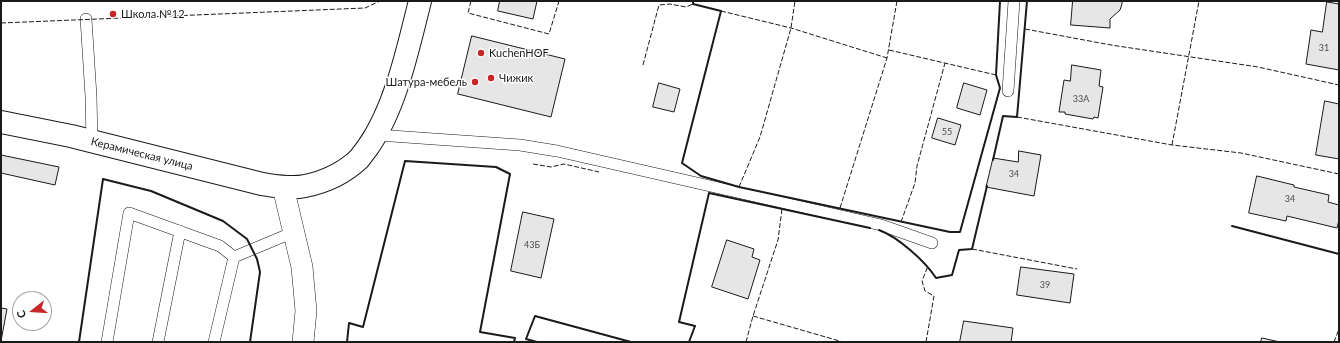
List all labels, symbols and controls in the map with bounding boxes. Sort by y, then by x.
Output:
place label: Школа №12 [121,7,185,21]
marker: Школа №12 [108,9,118,19]
house number: 31 [1319,43,1329,53]
place label: KuchenHOF [489,46,549,60]
marker: KuchenHOF [476,48,486,58]
place label: Чижик [499,71,533,85]
marker: Чижик [486,73,496,83]
place label: Шатура-мебель [386,75,467,89]
marker: Шатура-мебель [470,77,480,87]
house number: 33А [1073,94,1089,104]
house number: 55 [942,127,952,137]
street label: Керамическая улица [90,135,194,173]
house number: 34 [1009,169,1019,179]
house number: 34 [1285,194,1295,204]
house number: 43Б [524,240,540,250]
house number: 39 [1040,280,1050,290]
north arrow [12,291,52,331]
text: С [14,309,28,320]

